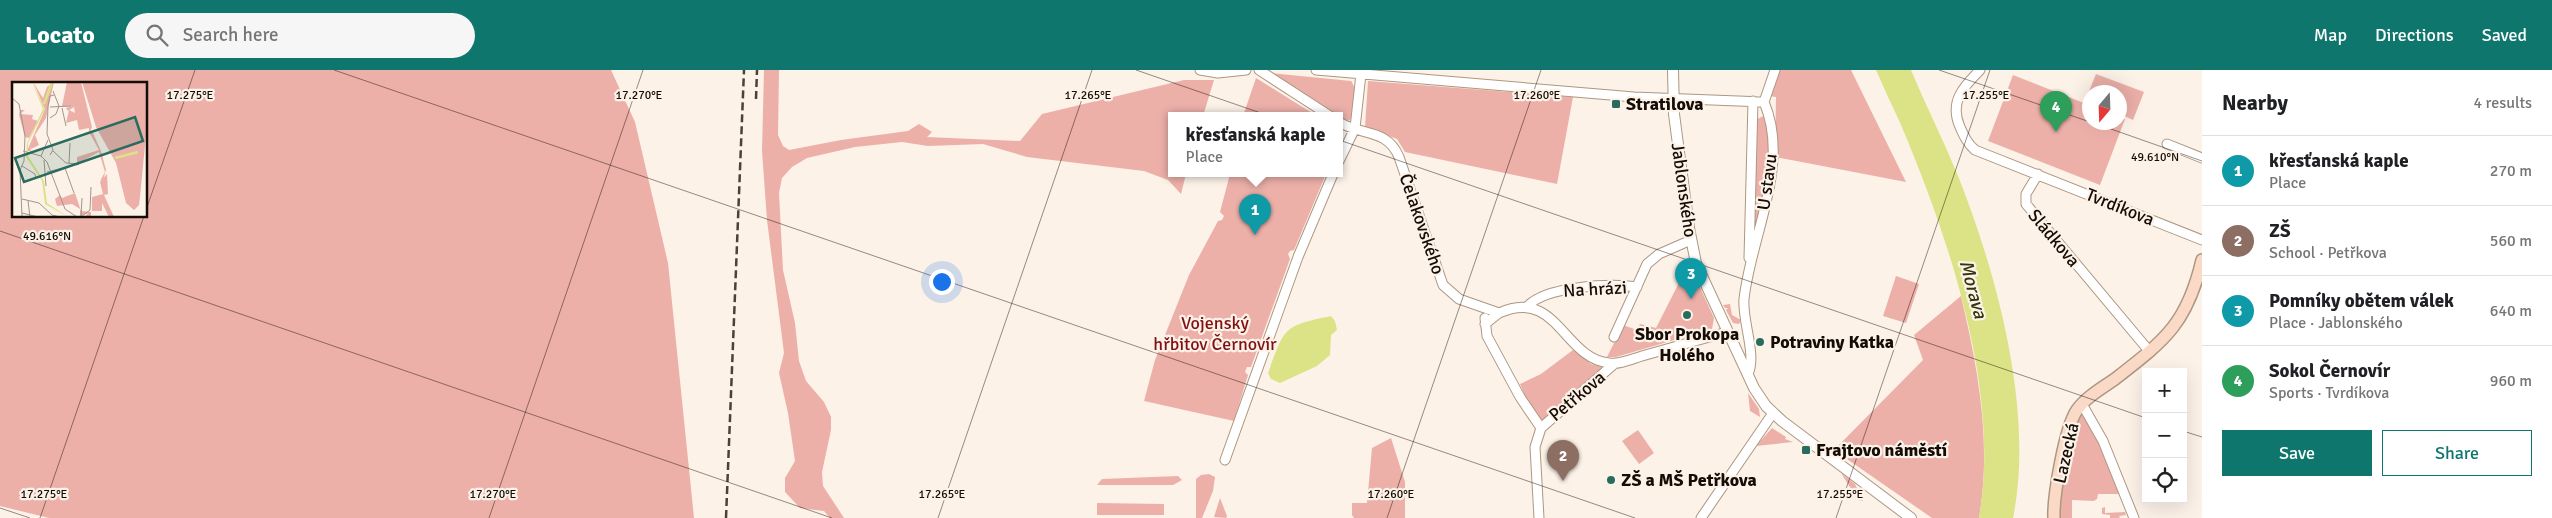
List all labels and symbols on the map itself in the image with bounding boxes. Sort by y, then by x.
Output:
inset map [12,82,148,218]
north arrow [2082,85,2127,130]
text: 17.275°E [167,88,214,103]
text: 17.270°E [616,88,663,103]
text: 17.265°E [1065,88,1112,103]
text: 17.260°E [1514,88,1561,103]
text: 17.255°E [1963,88,2010,103]
pin: 4 [2040,91,2072,132]
place label: Stratilova [1626,93,1704,115]
marker: Stratilova [1610,98,1622,110]
street label: Jablonského [1666,141,1702,239]
text: 49.610°N [2131,150,2179,165]
street label: U stavu [1752,152,1782,212]
street label: Čelakovského [1395,171,1449,277]
street label: Tvrdíkova [2083,183,2157,231]
pin: 1 [1239,194,1271,235]
street label: Sládkova [2023,204,2085,272]
text: 49.616°N [23,229,71,244]
water label: Morava [1954,257,1993,322]
pin: 3 [1675,258,1707,299]
your location [929,269,955,295]
street label: Na hrázi [1563,276,1627,302]
marker: Sbor Prokopa Holého [1681,309,1693,321]
park label: Vojenský hřbitov Černovír [1153,312,1277,355]
place label: Sbor Prokopa Holého [1635,323,1739,366]
place label: Potraviny Katka [1770,331,1894,353]
marker: Potraviny Katka [1754,336,1766,348]
street label: Petřkova [1544,366,1610,426]
street label: Lazecká [2048,420,2084,486]
place label: Frajtovo náměstí [1816,439,1948,461]
pin: 2 [1547,440,1579,481]
marker: Frajtovo náměstí [1800,444,1812,456]
place label: ZŠ a MŠ Petřkova [1621,469,1757,491]
marker: ZŠ a MŠ Petřkova [1605,474,1617,486]
text: 17.275°E [21,487,68,502]
text: 17.270°E [470,487,517,502]
text: 17.265°E [919,487,966,502]
text: 17.260°E [1368,487,1415,502]
text: 17.255°E [1817,487,1864,502]

